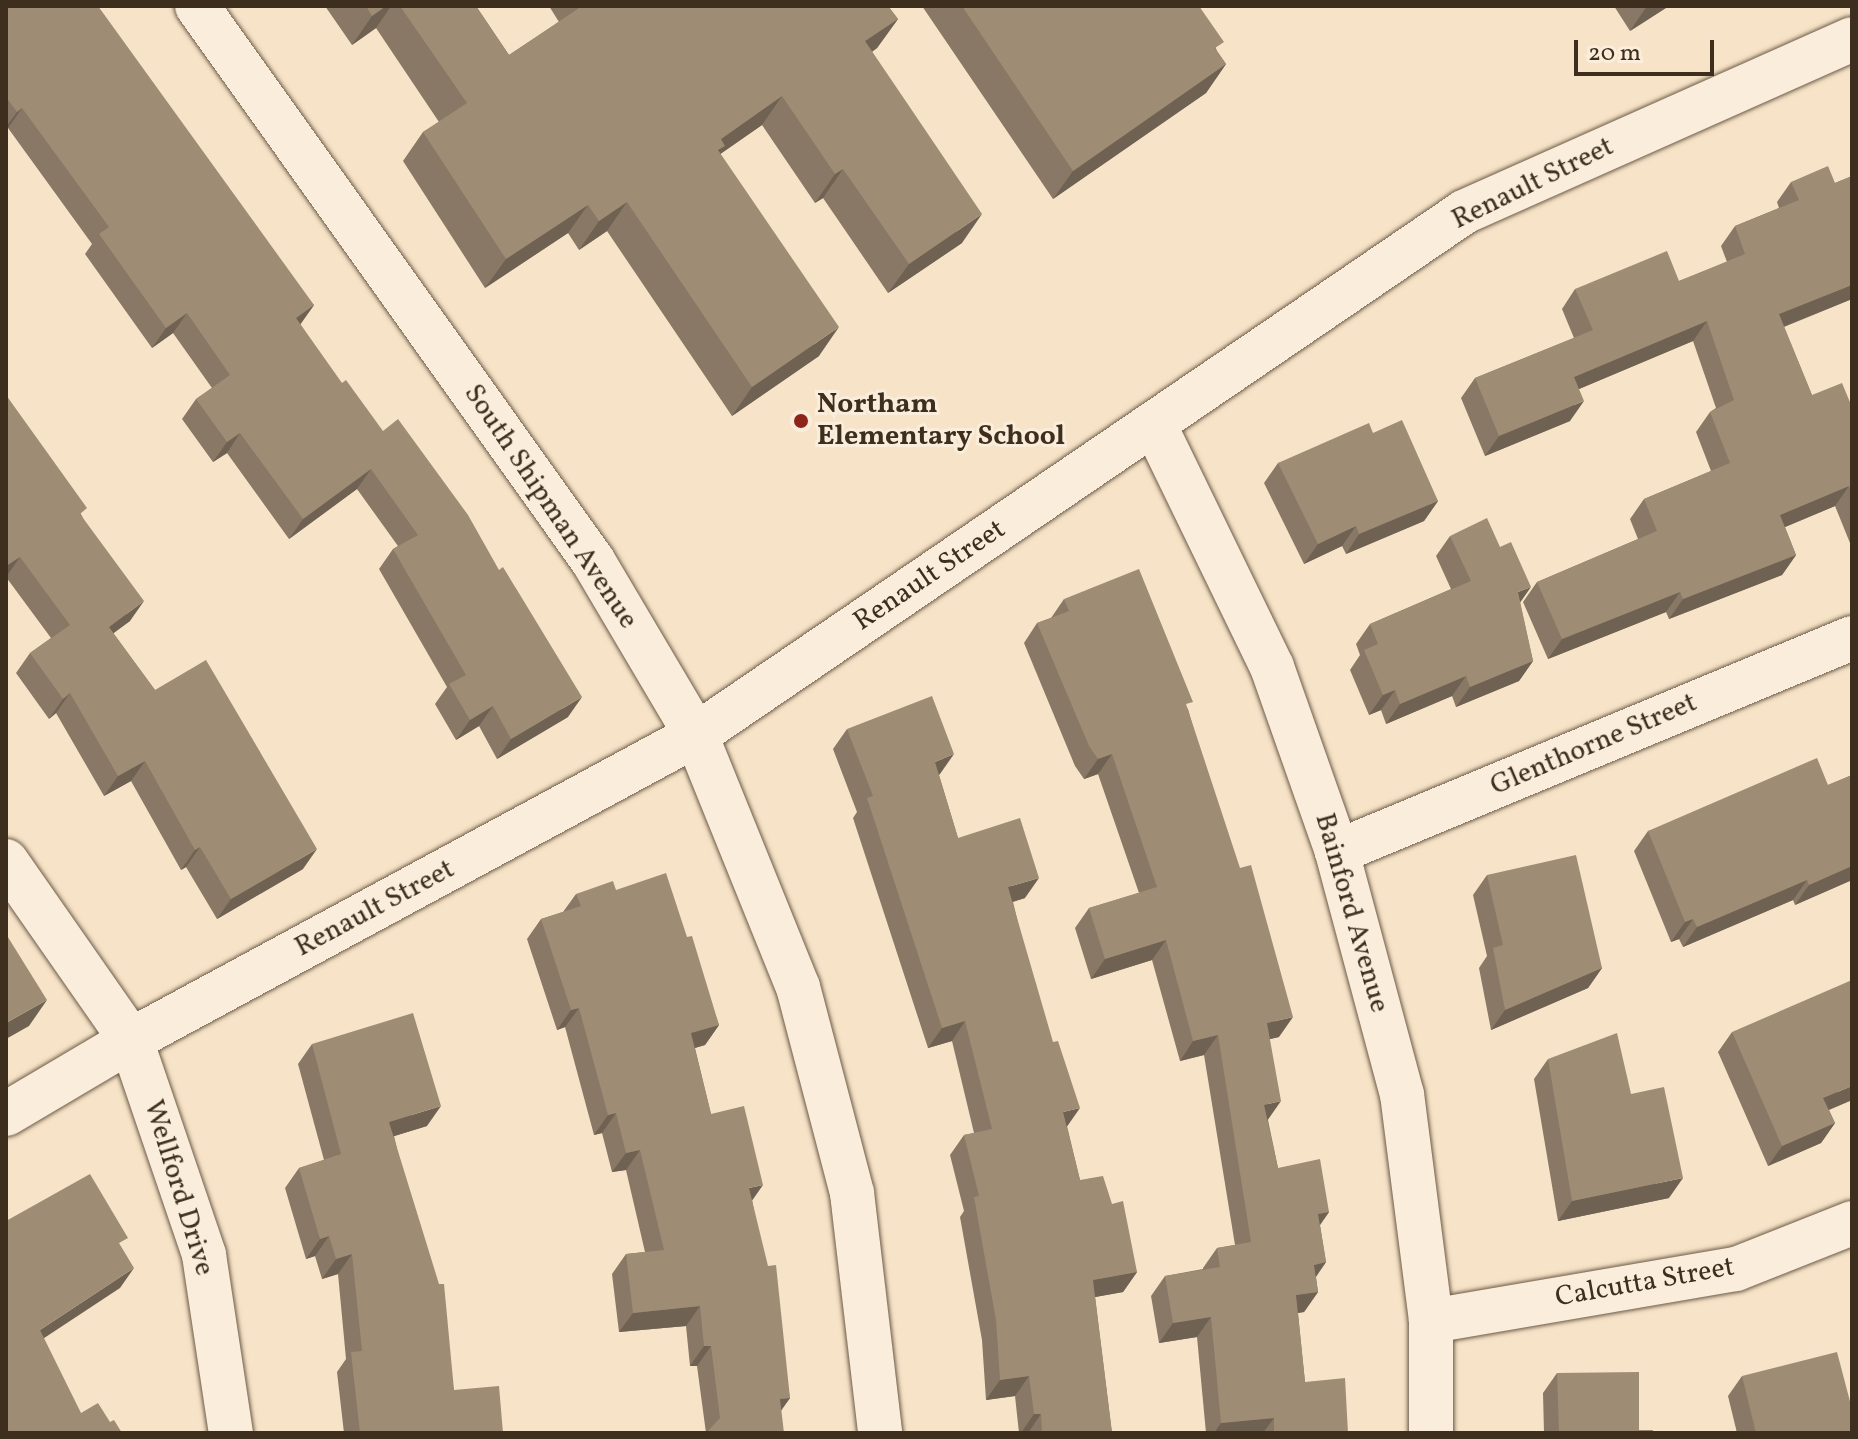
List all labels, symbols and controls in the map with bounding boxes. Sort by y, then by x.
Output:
scale bar [1578,24,1718,74]
text: 20 m [1588,37,1641,71]
street label: Renault Street [1447,130,1619,238]
street label: South Shipman Avenue [456,378,644,636]
place label: Northam Elementary School [817,388,1066,454]
marker: Northam Elementary School [792,412,810,430]
street label: Renault Street [848,513,1012,639]
street label: Glenthorne Street [1486,686,1702,804]
street label: Bainford Avenue [1306,809,1396,1017]
street label: Renault Street [290,853,460,965]
street label: Wellford Drive [135,1096,221,1280]
street label: Calcutta Street [1553,1251,1737,1315]

